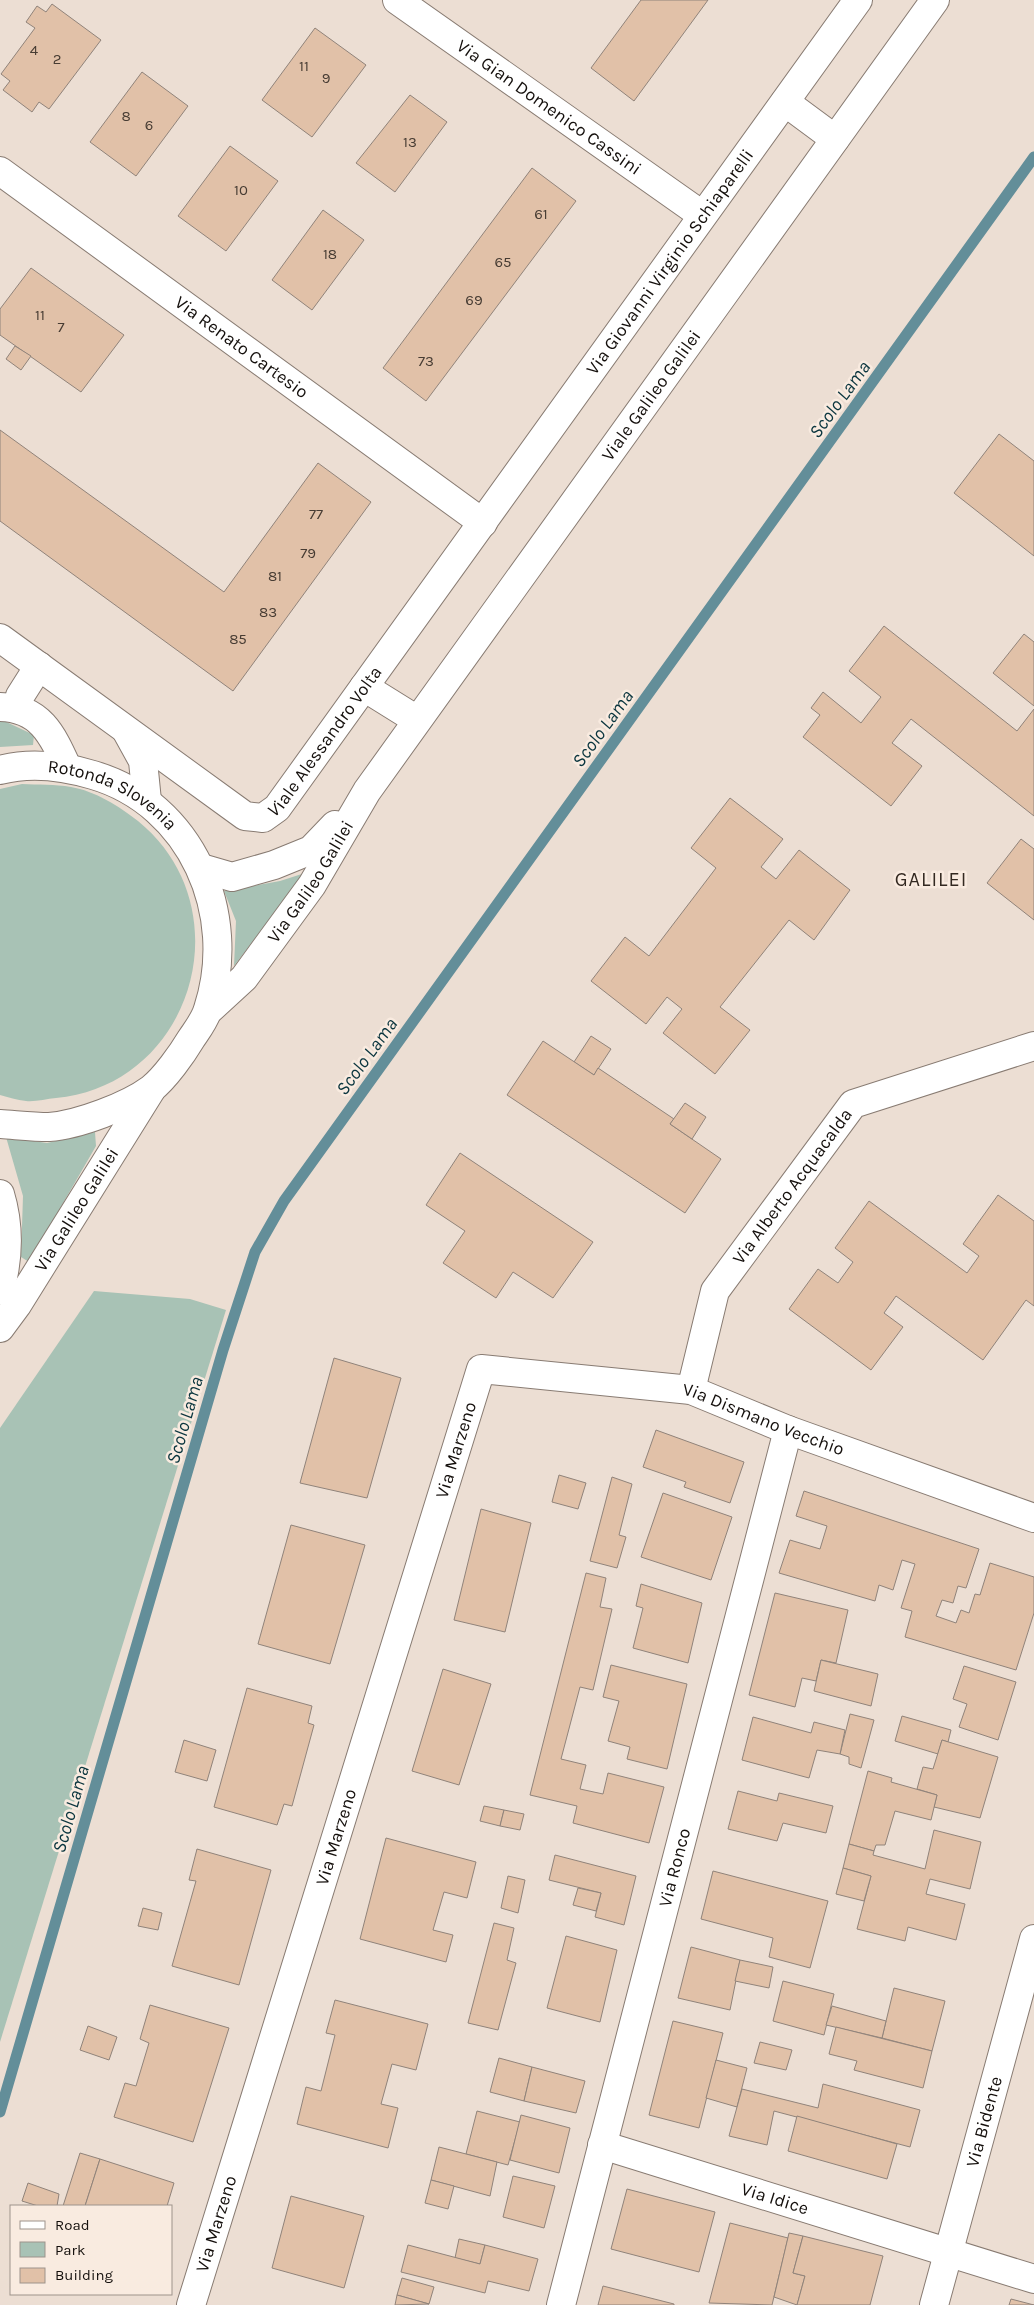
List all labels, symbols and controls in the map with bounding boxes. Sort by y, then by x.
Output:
street label: Via Gian Domenico Cassini [452,35,646,180]
house number: 4 [30,41,39,59]
house number: 2 [53,50,61,68]
house number: 11 [299,57,309,75]
house number: 9 [322,69,330,87]
house number: 8 [121,107,131,125]
house number: 6 [145,116,153,134]
house number: 13 [403,133,417,151]
street label: Via Giovanni Virginio Schiaparelli [581,145,758,379]
house number: 10 [234,181,248,199]
house number: 61 [534,205,548,223]
house number: 18 [323,245,337,263]
house number: 65 [494,253,512,271]
street label: Via Renato Cartesio [171,291,313,403]
house number: 69 [465,291,483,309]
house number: 11 [35,306,45,324]
house number: 7 [57,318,65,336]
street label: Viale Galileo Galilei [597,326,706,465]
house number: 73 [418,352,434,370]
water label: Scolo Lama [805,357,875,442]
house number: 77 [309,505,323,523]
house number: 79 [300,544,316,562]
house number: 81 [268,567,282,585]
house number: 83 [259,603,277,621]
house number: 85 [229,630,247,648]
street label: Viale Alessandro Volta [264,662,387,822]
water label: Scolo Lama [568,686,638,771]
street label: Rotonda Slovenia [47,755,182,835]
street label: Via Galileo Galilei [262,817,358,947]
district label: GALILEI [895,868,967,891]
water label: Scolo Lama [332,1014,402,1099]
street label: Via Alberto Acquacalda [728,1104,857,1269]
street label: Via Galileo Galilei [30,1144,123,1276]
water label: Scolo Lama [162,1374,208,1466]
street label: Via Dismano Vecchio [682,1378,847,1460]
street label: Via Marzeno [431,1399,481,1501]
water label: Scolo Lama [48,1763,94,1855]
street label: Via Marzeno [311,1786,361,1888]
street label: Via Ronco [654,1826,695,1909]
street label: Via Bidente [961,2074,1007,2170]
street label: Via Marzeno [191,2173,241,2275]
street label: Via Idice [738,2178,811,2219]
legend [10,2205,172,2295]
text: Road [55,2216,90,2234]
text: Park [55,2241,85,2259]
text: Building [55,2266,113,2284]

